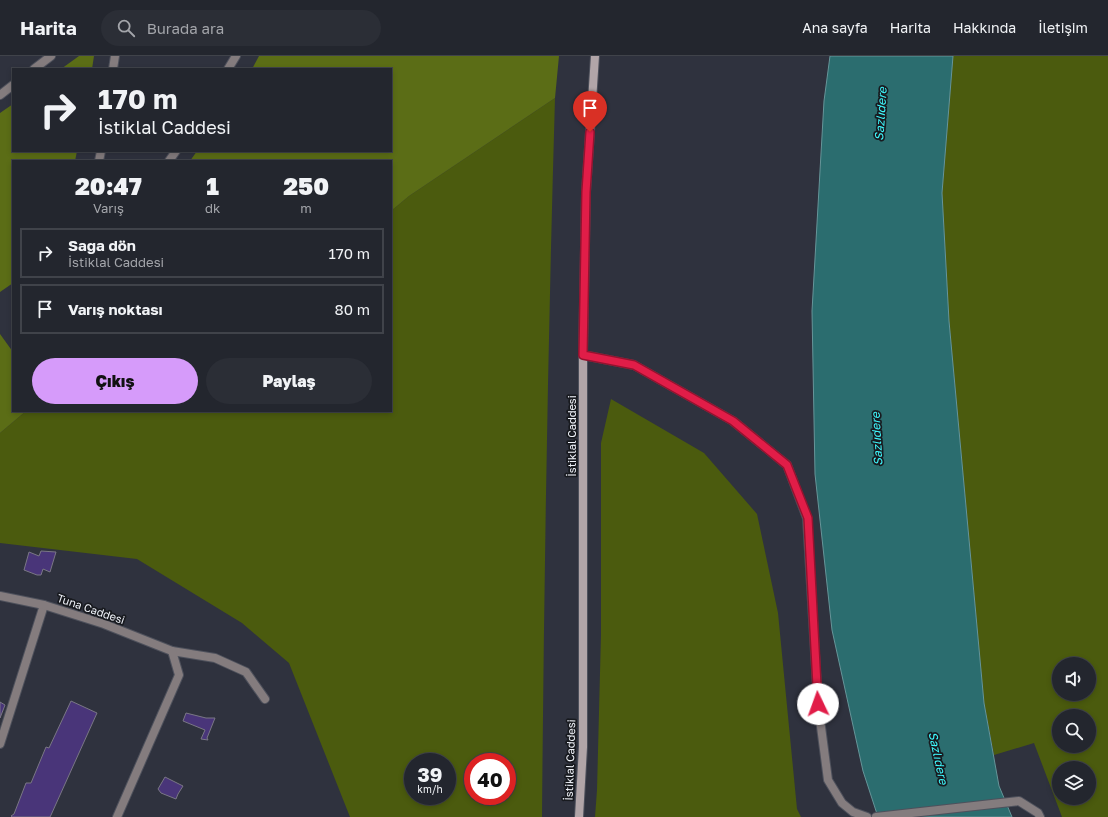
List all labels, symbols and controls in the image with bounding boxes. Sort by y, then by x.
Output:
search box [101,10,381,46]
text: Harita [20,16,77,39]
icon: search [115,17,137,39]
text: Burada ara [147,19,224,37]
text: Ana sayfa [802,19,868,36]
text: Harita [890,19,931,36]
text: Hakkında [953,19,1016,36]
text: İletişim [1038,19,1088,36]
text: 170 m [98,82,177,115]
icon: right [32,84,84,136]
water label: Sazlıdere [871,86,890,141]
pin [573,91,607,132]
icon: arrive [579,97,601,119]
text: İstiklal Caddesi [98,116,231,138]
text: 20:47 [75,171,142,200]
text: 1 [206,171,219,200]
text: 250 [283,171,329,200]
text: Varış [93,200,124,216]
text: dk [205,200,220,216]
text: m [300,200,312,216]
text: Sağa dön [68,236,136,254]
icon: right [34,242,56,264]
text: 170 m [328,244,370,262]
text: İstiklal Caddesi [68,254,164,270]
icon: arrive [34,298,56,320]
text: Varış noktası [68,300,163,318]
text: 80 m [335,300,370,318]
button: Çıkış [32,358,198,404]
button: Paylaş [206,358,372,404]
street label: İstiklal Caddesi [565,395,578,477]
water label: Sazlıdere [868,411,885,466]
street label: Tuna Caddesi [56,591,127,626]
map controls [1052,657,1096,805]
button: sound [1052,657,1096,701]
position arrow [797,683,839,725]
button: search [1052,709,1096,753]
street label: İstiklal Caddesi [562,719,577,801]
water label: Sazlıdere [926,730,952,787]
speed limit sign: 40 [464,753,516,805]
button: layers [1052,761,1096,805]
text: 39 [418,762,442,786]
text: km/h [417,783,443,795]

